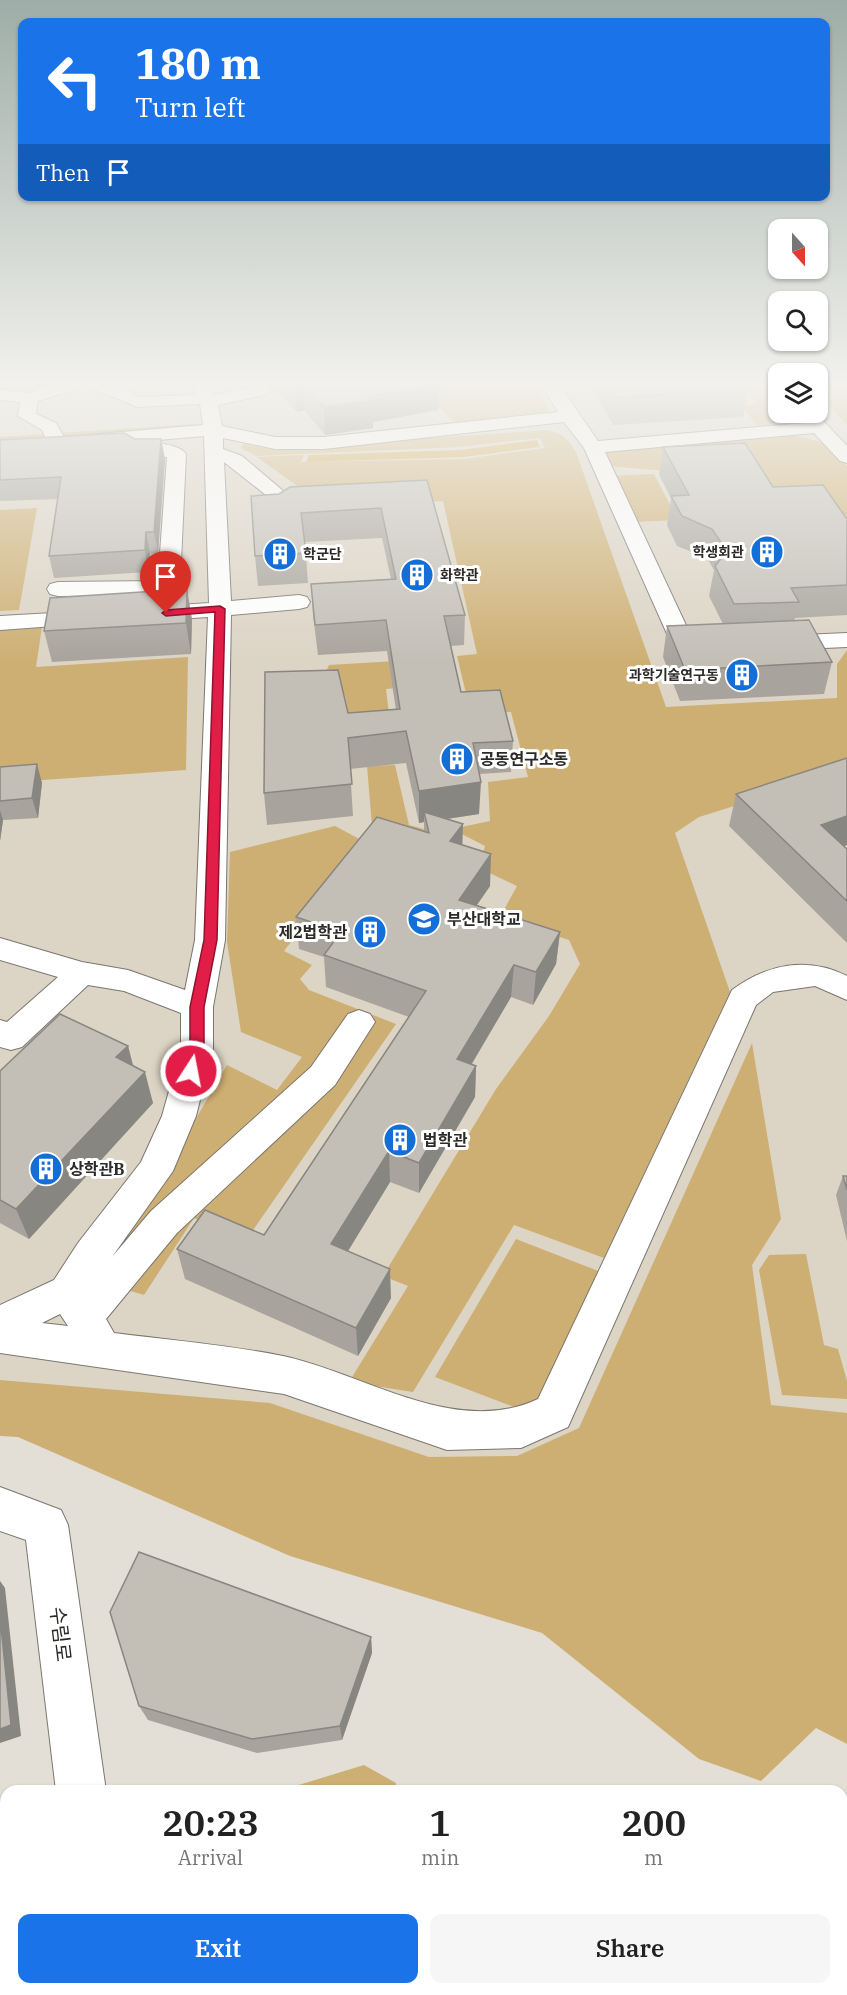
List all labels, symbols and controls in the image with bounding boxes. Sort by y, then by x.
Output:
text: 180 m [135,36,261,91]
icon: left [36,42,114,120]
text: Turn left [135,89,246,124]
icon: arrive [102,156,135,189]
text: Then [36,158,90,187]
north arrow [768,219,828,279]
map controls [768,219,828,423]
button: search [768,291,828,351]
button: layers [768,363,828,423]
building icon: 학생회관 [749,534,785,570]
building icon: 학군단 [262,536,298,572]
place label: 학생회관 [692,543,744,561]
place label: 학군단 [303,545,342,563]
pin [140,551,191,613]
building icon: 화학관 [399,557,435,593]
icon: arrive [149,560,182,593]
place label: 화학관 [440,566,479,584]
building icon: 과학기술연구동 [724,657,760,693]
place label: 과학기술연구동 [629,666,719,684]
building icon: 공동연구소동 [439,741,475,777]
place label: 공동연구소동 [480,749,568,769]
school or university icon: 부산대학교 [406,901,442,937]
place label: 부산대학교 [447,909,521,929]
building icon: 제2법학관 [352,914,388,950]
place label: 제2법학관 [279,922,347,942]
position arrow [159,1039,223,1103]
building icon: 법학관 [382,1122,418,1158]
place label: 법학관 [423,1130,467,1150]
building icon: 상학관B [28,1151,64,1187]
place label: 상학관B [69,1159,124,1179]
street label: 수림로 [44,1605,78,1663]
text: 20:23 [162,1799,259,1846]
text: 1 [429,1799,451,1846]
text: 200 [621,1799,686,1846]
text: Arrival [178,1844,243,1871]
text: min [421,1844,459,1871]
text: m [644,1844,663,1871]
button: Exit [18,1914,418,1983]
button: Share [430,1914,830,1983]

